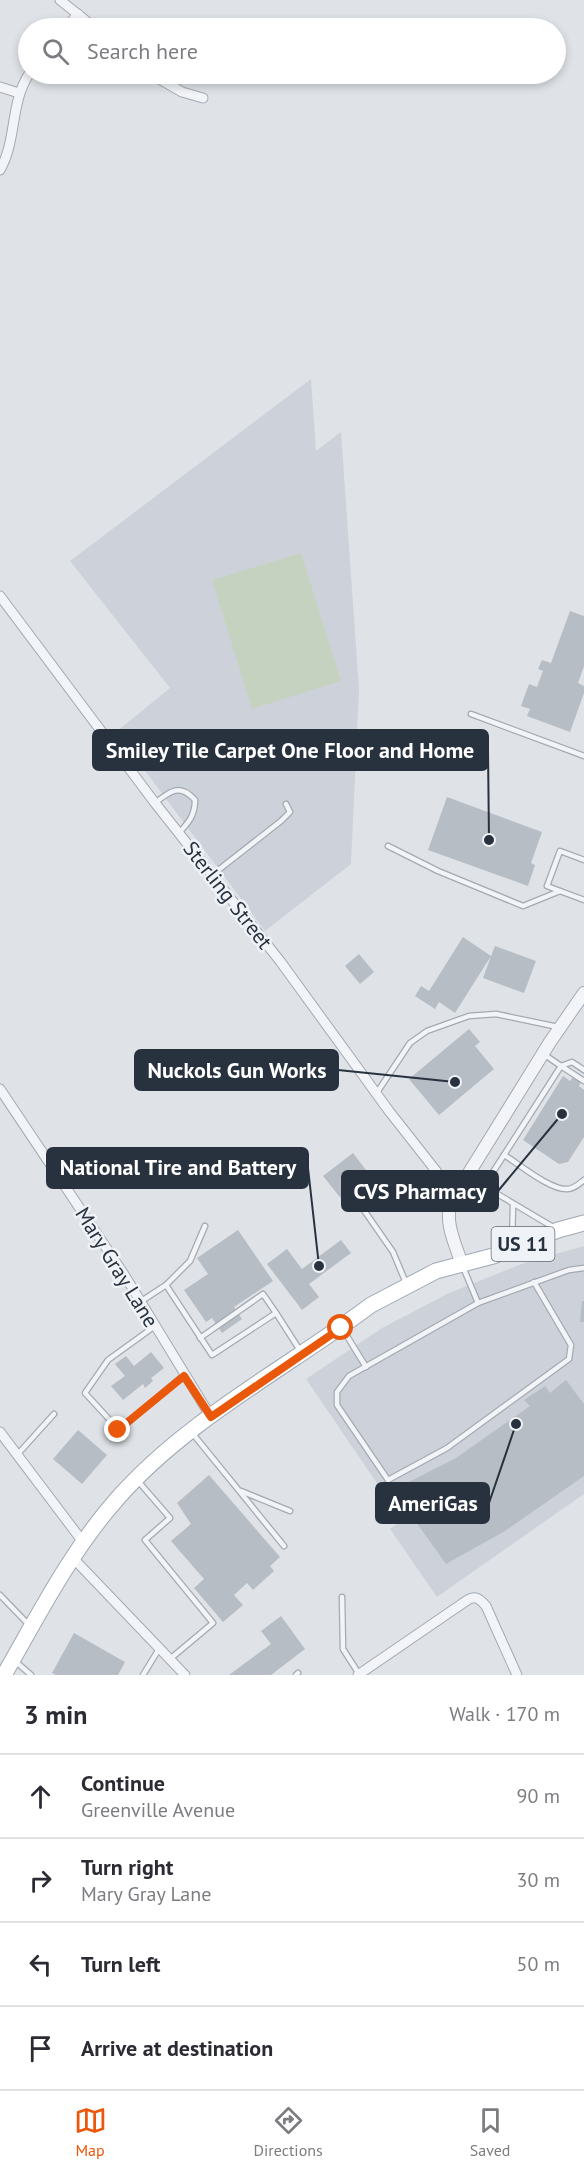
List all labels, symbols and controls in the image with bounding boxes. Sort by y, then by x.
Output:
search box [18,18,566,84]
icon: search [39,35,72,68]
text: Search here [87,37,198,65]
callout: Smiley Tile Carpet One Floor and Home [93,730,488,770]
text: Smiley Tile Carpet One Floor and Home [106,736,474,764]
street label: Sterling Street [177,836,279,954]
callout: Nuckols Gun Works [135,1050,338,1090]
text: Nuckols Gun Works [148,1056,326,1084]
callout: National Tire and Battery [47,1148,308,1188]
text: National Tire and Battery [60,1153,297,1181]
callout: CVS Pharmacy [342,1171,498,1211]
text: CVS Pharmacy [354,1177,487,1205]
street label: Mary Gray Lane [69,1202,165,1332]
road number: US 11 [492,1227,554,1261]
route start [327,1314,353,1340]
route end [104,1416,130,1442]
callout: AmeriGas [376,1483,489,1523]
text: AmeriGas [388,1489,478,1517]
text: 3 min [24,1698,87,1731]
text: Walk · 170 m [449,1701,560,1727]
text: Continue [81,1769,165,1797]
icon: ahead [24,1780,57,1813]
text: 90 m [517,1783,560,1809]
text: Greenville Avenue [81,1797,235,1823]
text: Turn right [81,1853,173,1881]
icon: right [24,1864,57,1897]
text: 30 m [517,1867,560,1893]
text: Mary Gray Lane [81,1881,211,1907]
icon: left [24,1948,57,1981]
text: Turn left [81,1950,161,1978]
text: 50 m [517,1951,560,1977]
icon: arrive [24,2032,57,2065]
text: Arrive at destination [81,2034,273,2062]
tab: Map [74,2104,107,2160]
tab: Directions [254,2104,323,2160]
tab: Saved [470,2104,510,2160]

